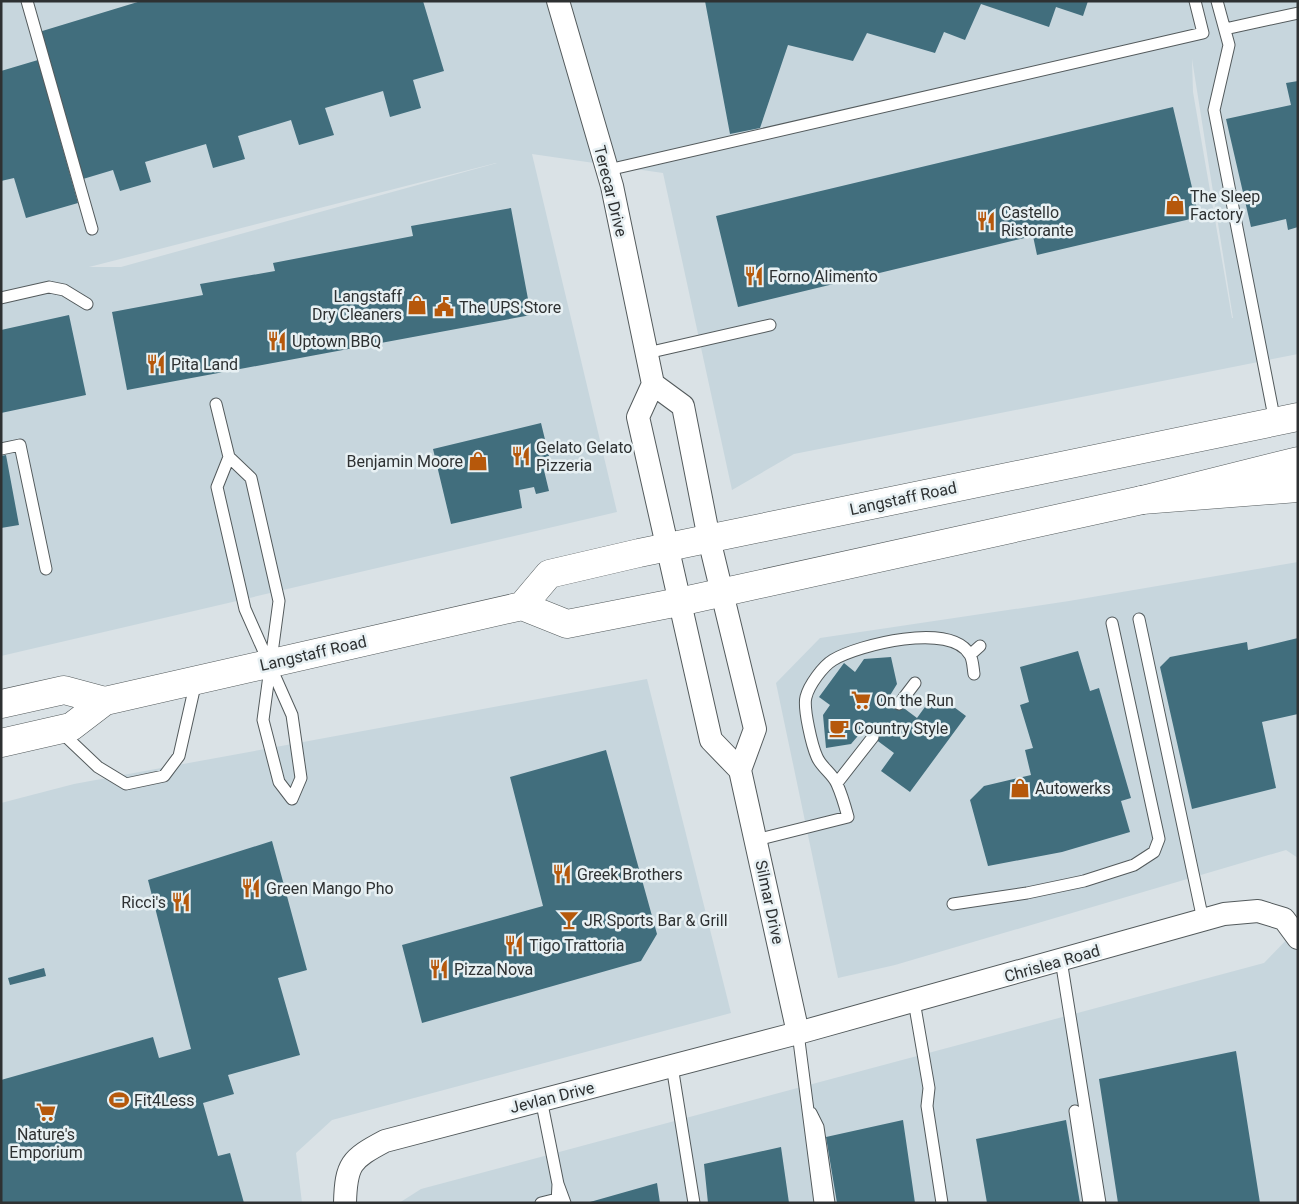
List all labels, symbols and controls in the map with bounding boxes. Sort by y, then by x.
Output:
street label: Terecar Drive [590,143,631,239]
place label: The Sleep Factory [1190,187,1260,224]
shop icon: The Sleep Factory [1164,194,1186,216]
place label: Castello Ristorante [1001,203,1074,240]
restaurant icon: Castello Ristorante [975,210,997,232]
restaurant icon: Forno Alimento [743,265,765,287]
place label: Forno Alimento [769,267,878,286]
place label: Langstaff Dry Cleaners [312,287,402,324]
shop icon: Langstaff Dry Cleaners [406,294,428,316]
public building icon: The UPS Store [433,296,455,318]
place label: The UPS Store [459,298,561,317]
restaurant icon: Uptown BBQ [266,330,288,352]
place label: Uptown BBQ [292,332,381,351]
restaurant icon: Pita Land [145,353,167,375]
place label: Pita Land [171,355,238,374]
place label: Gelato Gelato Pizzeria [536,438,632,475]
restaurant icon: Gelato Gelato Pizzeria [510,445,532,467]
shop icon: Benjamin Moore [467,450,489,472]
place label: Benjamin Moore [346,452,463,471]
street label: Langstaff Road [848,478,958,519]
street label: Langstaff Road [258,632,368,675]
supermarket icon: On the Run [850,689,872,711]
place label: On the Run [876,691,954,710]
cafe icon: Country Style [828,717,850,739]
place label: Country Style [854,719,948,738]
shop icon: Autowerks [1009,777,1031,799]
place label: Autowerks [1035,779,1111,798]
street label: Silmar Drive [751,858,788,946]
restaurant icon: Greek Brothers [551,863,573,885]
place label: Greek Brothers [577,865,683,884]
restaurant icon: Green Mango Pho [240,877,262,899]
place label: Green Mango Pho [266,879,394,898]
restaurant icon: Ricci's [170,891,192,913]
place label: Ricci's [121,893,166,912]
bar icon: JR Sports Bar & Grill [558,909,580,931]
place label: JR Sports Bar & Grill [584,911,728,930]
restaurant icon: Tigo Trattoria [503,934,525,956]
place label: Tigo Trattoria [529,936,624,955]
street label: Chrislea Road [1002,941,1102,986]
restaurant icon: Pizza Nova [428,958,450,980]
place label: Pizza Nova [454,960,533,979]
street label: Jevlan Drive [508,1078,596,1117]
sports icon: Fit4Less [108,1089,130,1111]
place label: Fit4Less [134,1091,195,1110]
supermarket icon: Nature's Emporium [35,1101,57,1123]
place label: Nature's Emporium [9,1125,83,1162]

